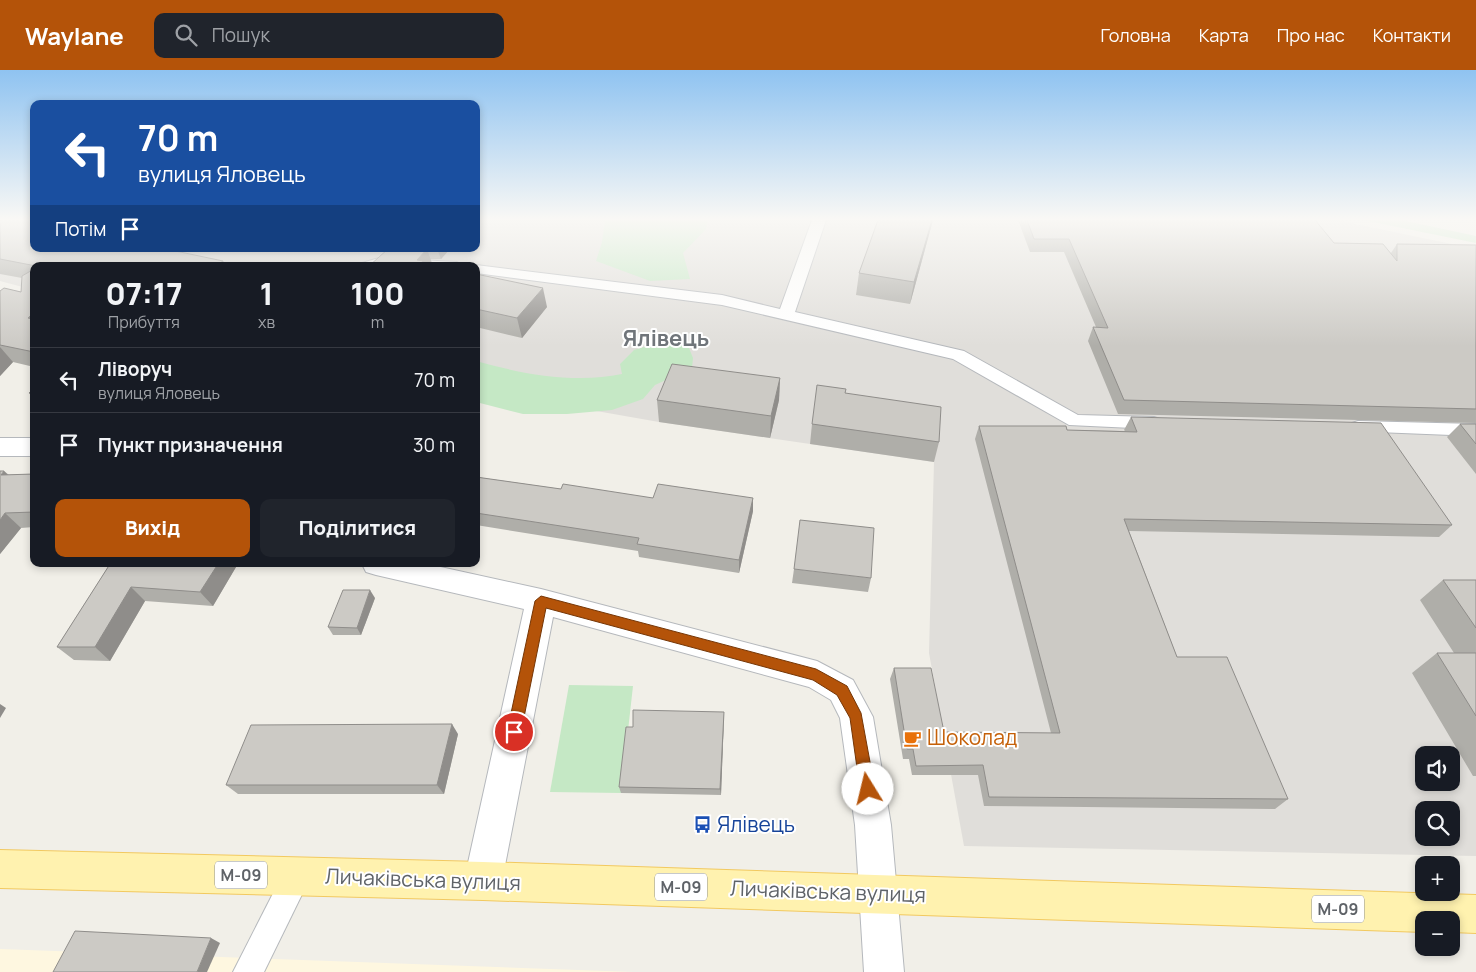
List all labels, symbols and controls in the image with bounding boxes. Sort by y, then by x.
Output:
search box [154,13,504,58]
text: Waylane [25,19,124,52]
icon: search [172,21,200,49]
text: Пошук [212,22,270,48]
text: Головна [1101,23,1171,47]
text: Карта [1199,23,1249,47]
text: Про нас [1277,23,1345,47]
text: Контакти [1373,23,1451,47]
text: 70 m [138,114,218,162]
icon: left [55,120,120,185]
text: вулиця Яловець [138,159,306,189]
icon: arrive [116,215,144,243]
text: Потім [55,216,106,242]
text: 07:17 [105,273,183,314]
text: 1 [260,273,273,314]
text: 100 [350,273,405,314]
text: Прибуття [108,311,180,333]
text: хв [258,311,275,333]
text: m [371,311,384,333]
district label: Ялівець [623,323,709,353]
text: Ліворуч [98,356,172,382]
icon: left [55,366,83,394]
text: 70 m [414,367,455,393]
text: вулиця Яловець [98,382,220,404]
icon: arrive [55,431,83,459]
text: Пункт призначення [98,432,283,458]
text: 30 m [413,432,455,458]
button: Вихід [55,499,250,557]
button: Поділитися [260,499,455,557]
pin [493,711,535,753]
icon: arrive [500,718,528,746]
place label: Шоколад [927,723,1017,751]
cafe icon: Шоколад [903,728,923,748]
map controls [1415,746,1460,956]
button: sound [1415,746,1460,791]
position arrow [841,762,893,814]
button: search [1415,801,1460,846]
place label: Ялівець [717,810,795,838]
bus stop icon: Ялівець [693,815,713,835]
button: + [1415,856,1460,901]
road number: М-09 [215,862,267,888]
street label: Личаківська вулиця [325,862,521,896]
road number: М-09 [655,874,707,900]
street label: Личаківська вулиця [730,874,926,908]
road number: М-09 [1312,896,1364,922]
button: − [1415,911,1460,956]

